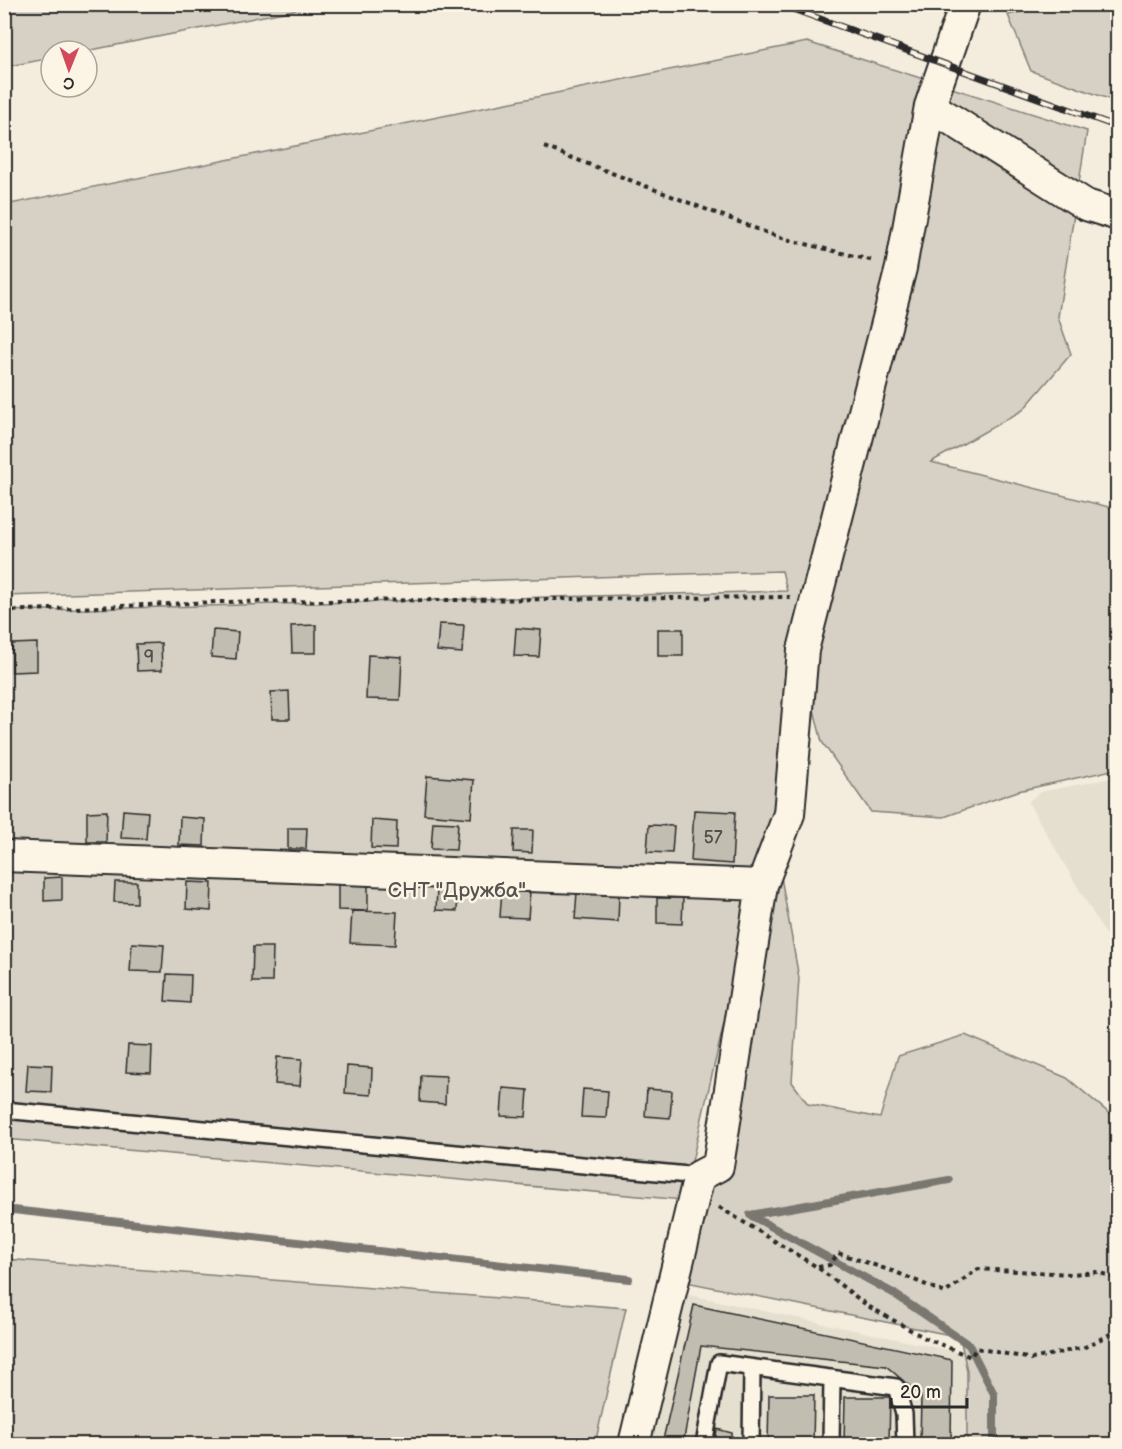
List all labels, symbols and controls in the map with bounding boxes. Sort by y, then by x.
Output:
north arrow [39,39,99,99]
text: С [63,73,74,92]
house number: 9 [144,647,154,668]
house number: 57 [703,827,723,848]
park label: СНТ "Дружба" [388,878,526,903]
scale bar [891,1371,968,1409]
text: 20 m [900,1382,941,1403]

